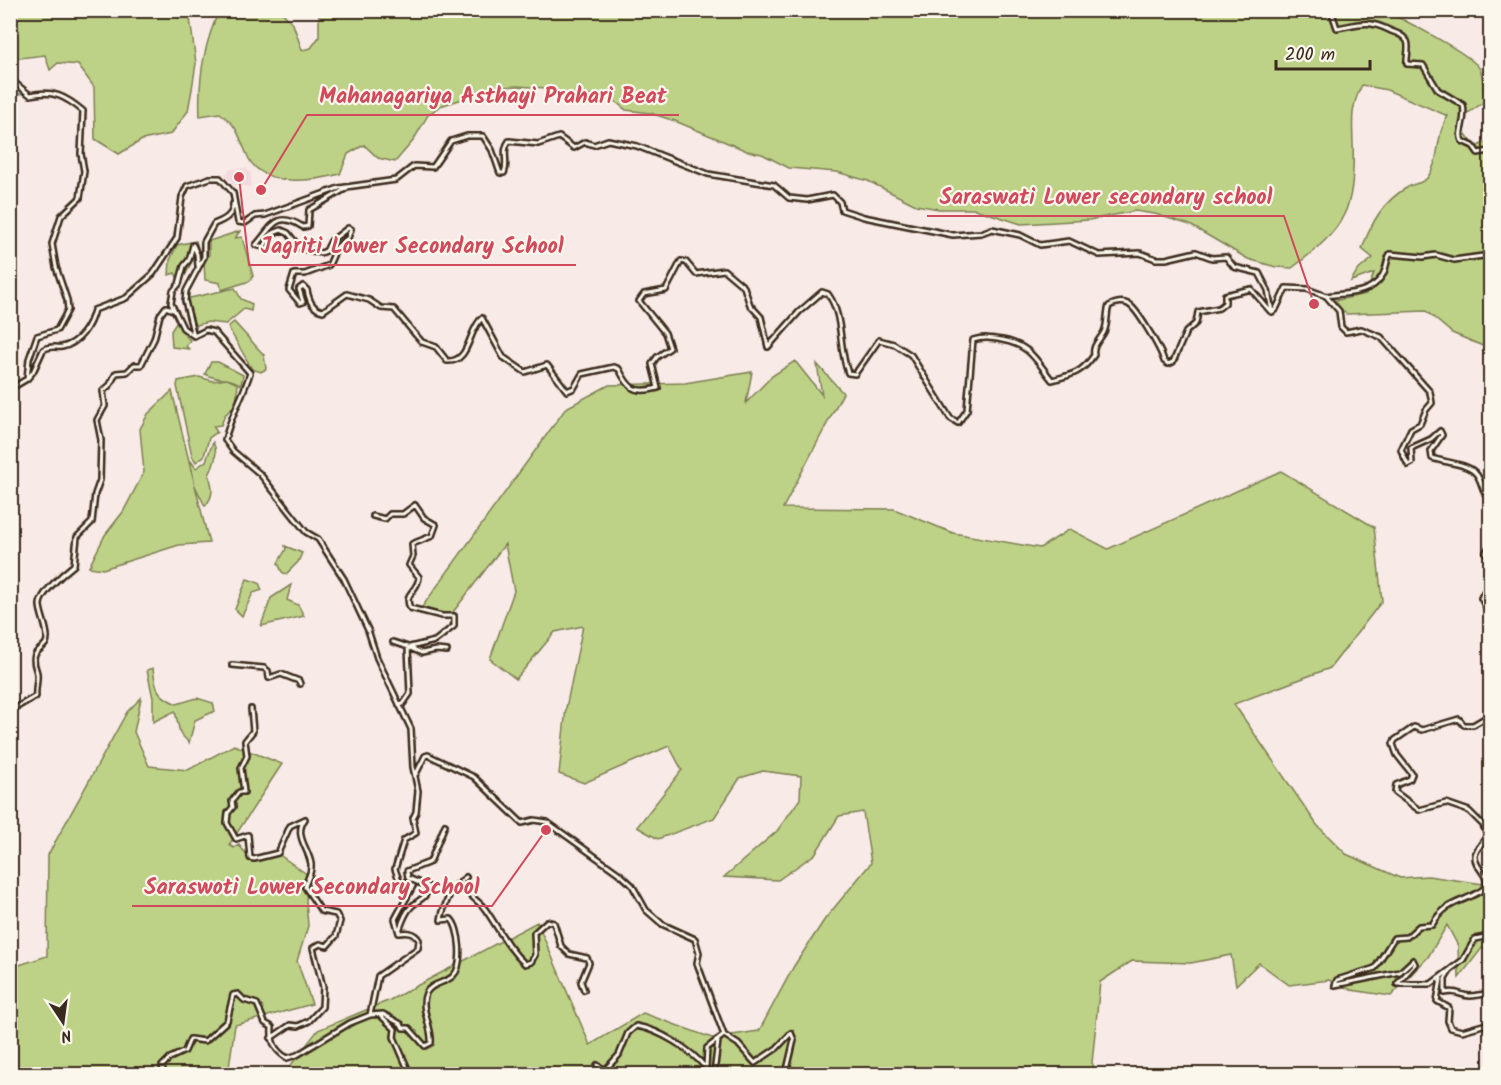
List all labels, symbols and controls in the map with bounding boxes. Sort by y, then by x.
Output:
scale bar [1276,33,1370,71]
text: 200 m [1285,41,1335,70]
callout: Mahanagariya Asthayi Prahari Beat [307,75,679,115]
text: Mahanagariya Asthayi Prahari Beat [319,80,668,115]
callout: Saraswati Lower secondary school [927,176,1284,216]
text: Saraswati Lower secondary school [940,181,1273,216]
callout: Jagriti Lower Secondary School [249,225,576,265]
text: Jagriti Lower Secondary School [260,230,564,265]
callout: Saraswoti Lower Secondary School [132,866,492,906]
text: Saraswoti Lower Secondary School [144,871,480,906]
north arrow [33,992,93,1052]
text: N [58,1022,74,1048]

